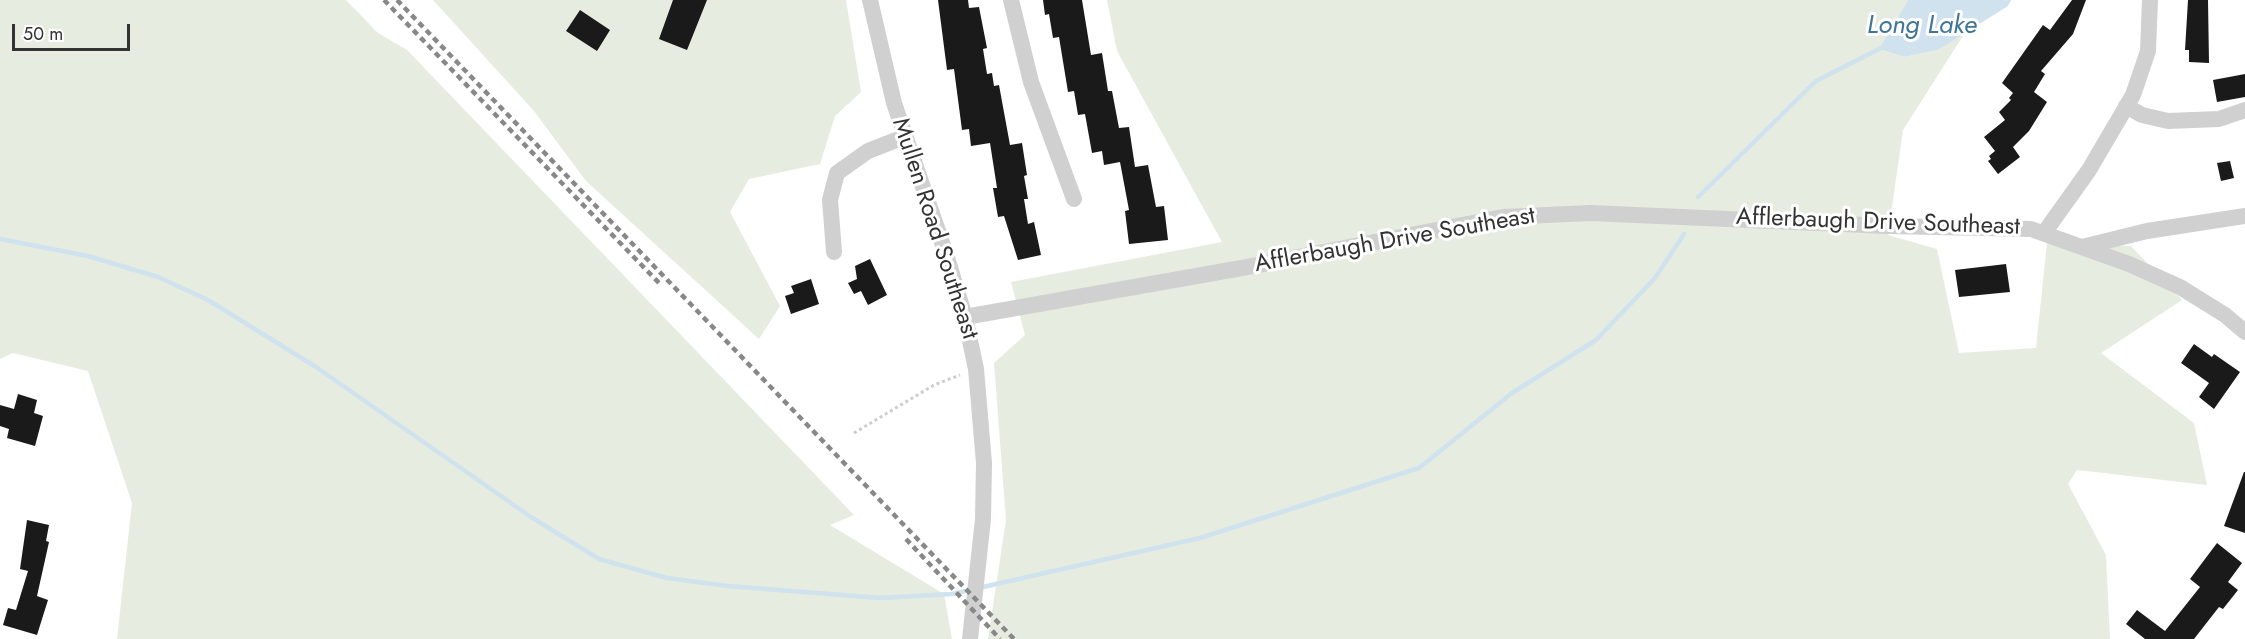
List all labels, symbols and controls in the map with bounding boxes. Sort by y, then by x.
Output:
water label: Long Lake [1867,11,1977,43]
scale bar [15,12,134,50]
text: 50 m [23,21,63,47]
street label: Mullen Road Southeast [885,115,983,343]
street label: Afflerbaugh Drive Southeast [1253,202,1537,280]
street label: Afflerbaugh Drive Southeast [1736,204,2020,242]

